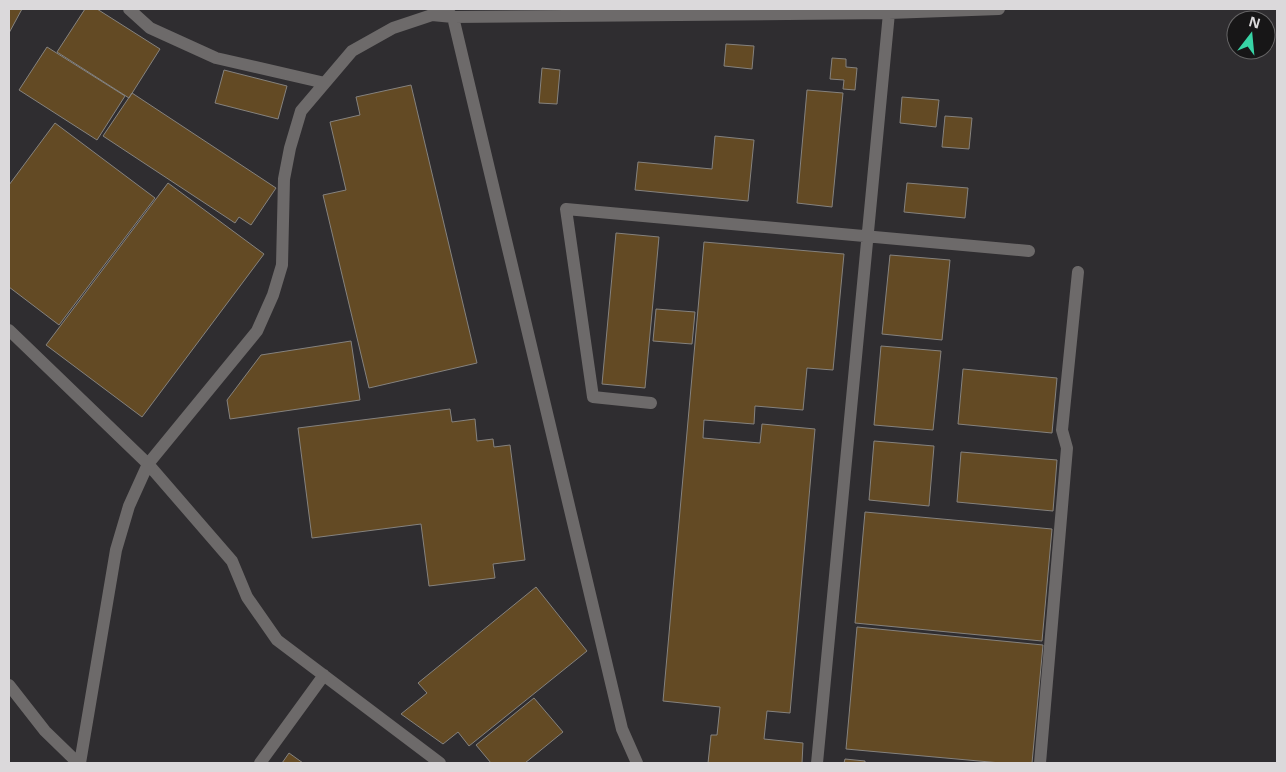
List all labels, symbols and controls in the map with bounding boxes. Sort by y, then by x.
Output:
north arrow [1226,10,1276,60]
text: N [1247,11,1263,33]

